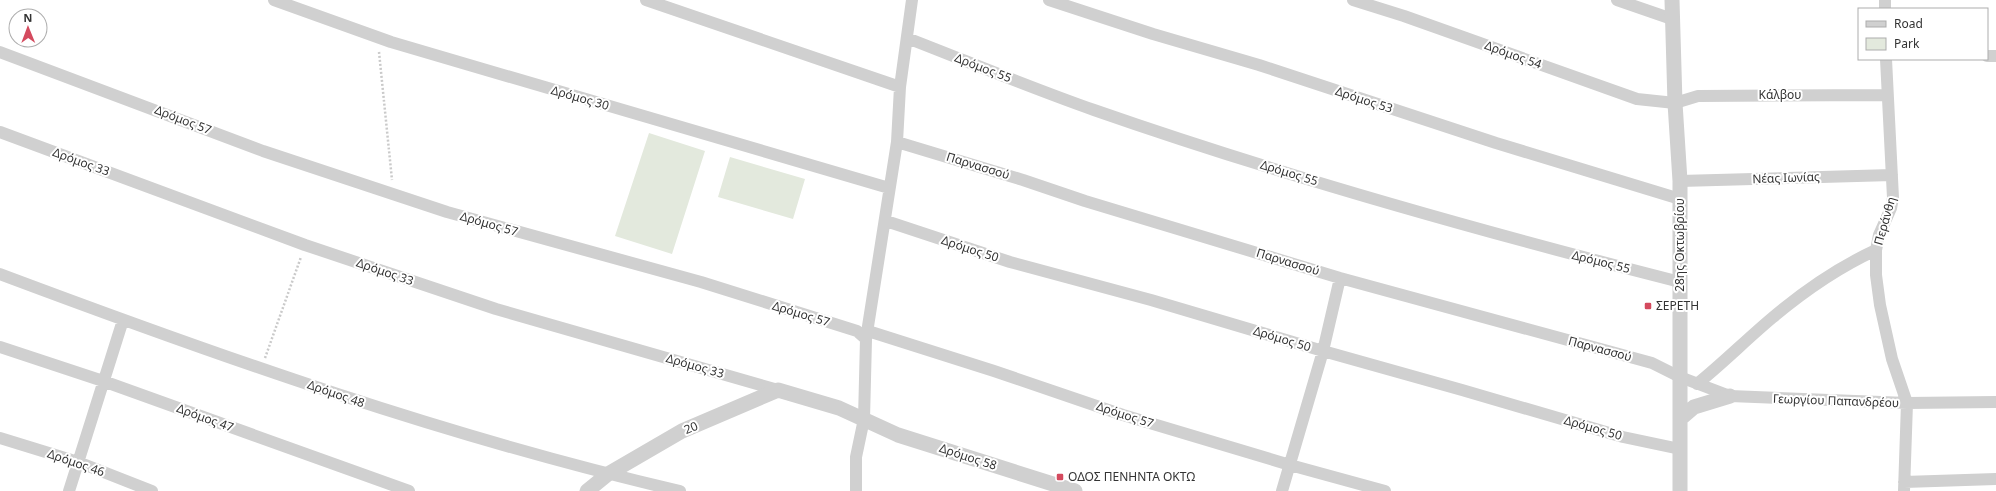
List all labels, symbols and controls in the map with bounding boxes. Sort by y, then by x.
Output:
north arrow [8,8,48,48]
legend [1858,8,1988,60]
text: N [23,10,32,25]
text: Road [1894,15,1923,32]
text: Park [1894,35,1920,52]
street label: Δρόμος 54 [1482,36,1544,73]
street label: Δρόμος 55 [952,49,1014,86]
street label: Δρόμος 30 [549,81,611,114]
street label: Δρόμος 53 [1333,82,1395,117]
street label: Κάλβου [1759,86,1801,103]
street label: Δρόμος 57 [152,101,214,138]
street label: Δρόμος 33 [50,143,112,180]
street label: Παρνασσού [944,148,1012,183]
street label: Δρόμος 55 [1258,156,1320,189]
street label: Νέας Ιωνίας [1752,168,1820,187]
street label: Περάνθη [1870,195,1900,247]
street label: 28ης Οκτωβρίου [1671,198,1688,292]
street label: Δρόμος 57 [458,207,520,240]
street label: Δρόμος 50 [939,231,1001,266]
street label: Παρνασσού [1254,244,1322,279]
street label: Δρόμος 55 [1570,246,1632,277]
street label: Δρόμος 33 [354,254,416,289]
street label: Δρόμος 57 [770,297,832,330]
place label: ΣΕΡΕΤΗ [1656,297,1699,314]
marker: ΣΕΡΕΤΗ [1643,301,1653,311]
street label: Δρόμος 50 [1251,322,1313,355]
street label: Παρνασσού [1566,332,1634,365]
street label: Δρόμος 33 [664,349,726,382]
street label: Δρόμος 48 [305,376,367,411]
street label: Γεωργίου Παπανδρέου [1773,390,1899,411]
street label: Δρόμος 57 [1094,397,1156,432]
street label: Δρόμος 47 [174,399,236,436]
street label: Δρόμος 50 [1562,411,1624,444]
street label: 20 [681,417,701,438]
street label: Δρόμος 58 [937,439,999,474]
street label: Δρόμος 46 [45,445,107,480]
place label: ΟΔΟΣ ΠΕΝΗΝΤΑ ΟΚΤΩ [1068,468,1195,485]
marker: ΟΔΟΣ ΠΕΝΗΝΤΑ ΟΚΤΩ [1055,472,1065,482]

